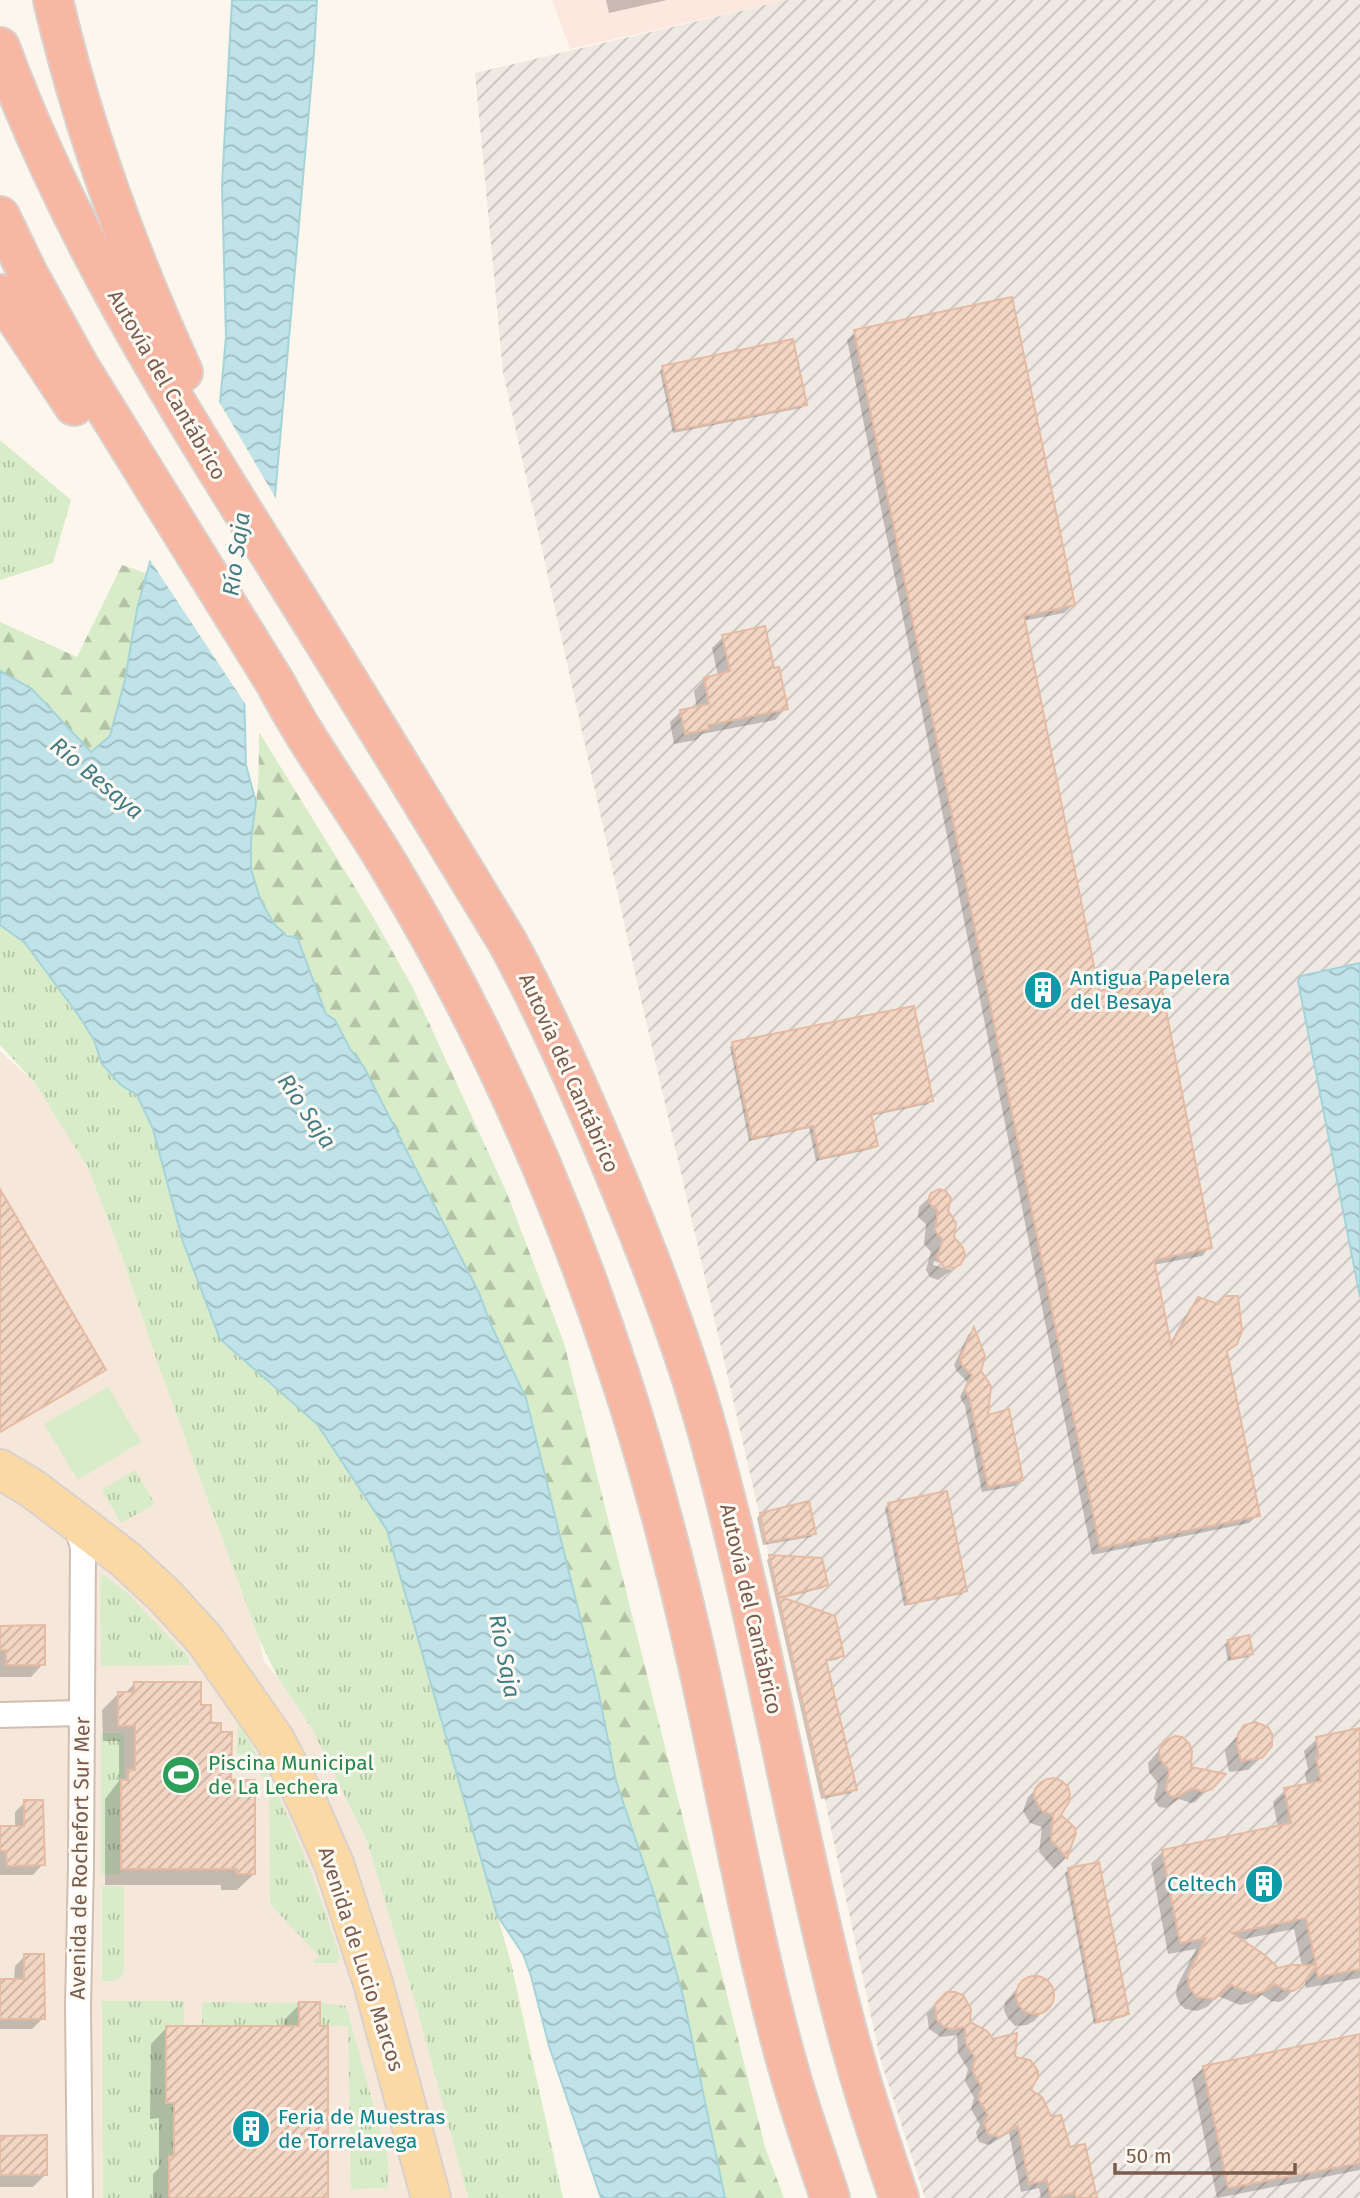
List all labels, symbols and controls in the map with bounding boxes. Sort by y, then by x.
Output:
street label: Autovía del Cantábrico [102,285,232,485]
water label: Río Saja [216,510,256,598]
water label: Río Besaya [45,731,149,825]
place label: Antigua Papelera del Besaya [1070,965,1230,1015]
street label: Autovía del Cantábrico [513,969,625,1177]
building icon: Antigua Papelera del Besaya [1022,969,1064,1011]
water label: Río Saja [272,1068,342,1154]
street label: Autovía del Cantábrico [714,1501,788,1717]
water label: Río Saja [483,1612,527,1700]
street label: Avenida de Rochefort Sur Mer [65,1716,95,2000]
place label: Piscina Municipal de La Lechera [208,1750,374,1800]
sports icon: Piscina Municipal de La Lechera [160,1754,202,1796]
street label: Avenida de Lucio Marcos [312,1844,410,2075]
building icon: Celtech [1243,1863,1285,1905]
place label: Celtech [1167,1871,1237,1897]
place label: Feria de Muestras de Torrelavega [278,2104,446,2154]
building icon: Feria de Muestras de Torrelavega [230,2108,272,2150]
scale bar [1115,2132,1295,2176]
text: 50 m [1126,2143,1172,2169]

